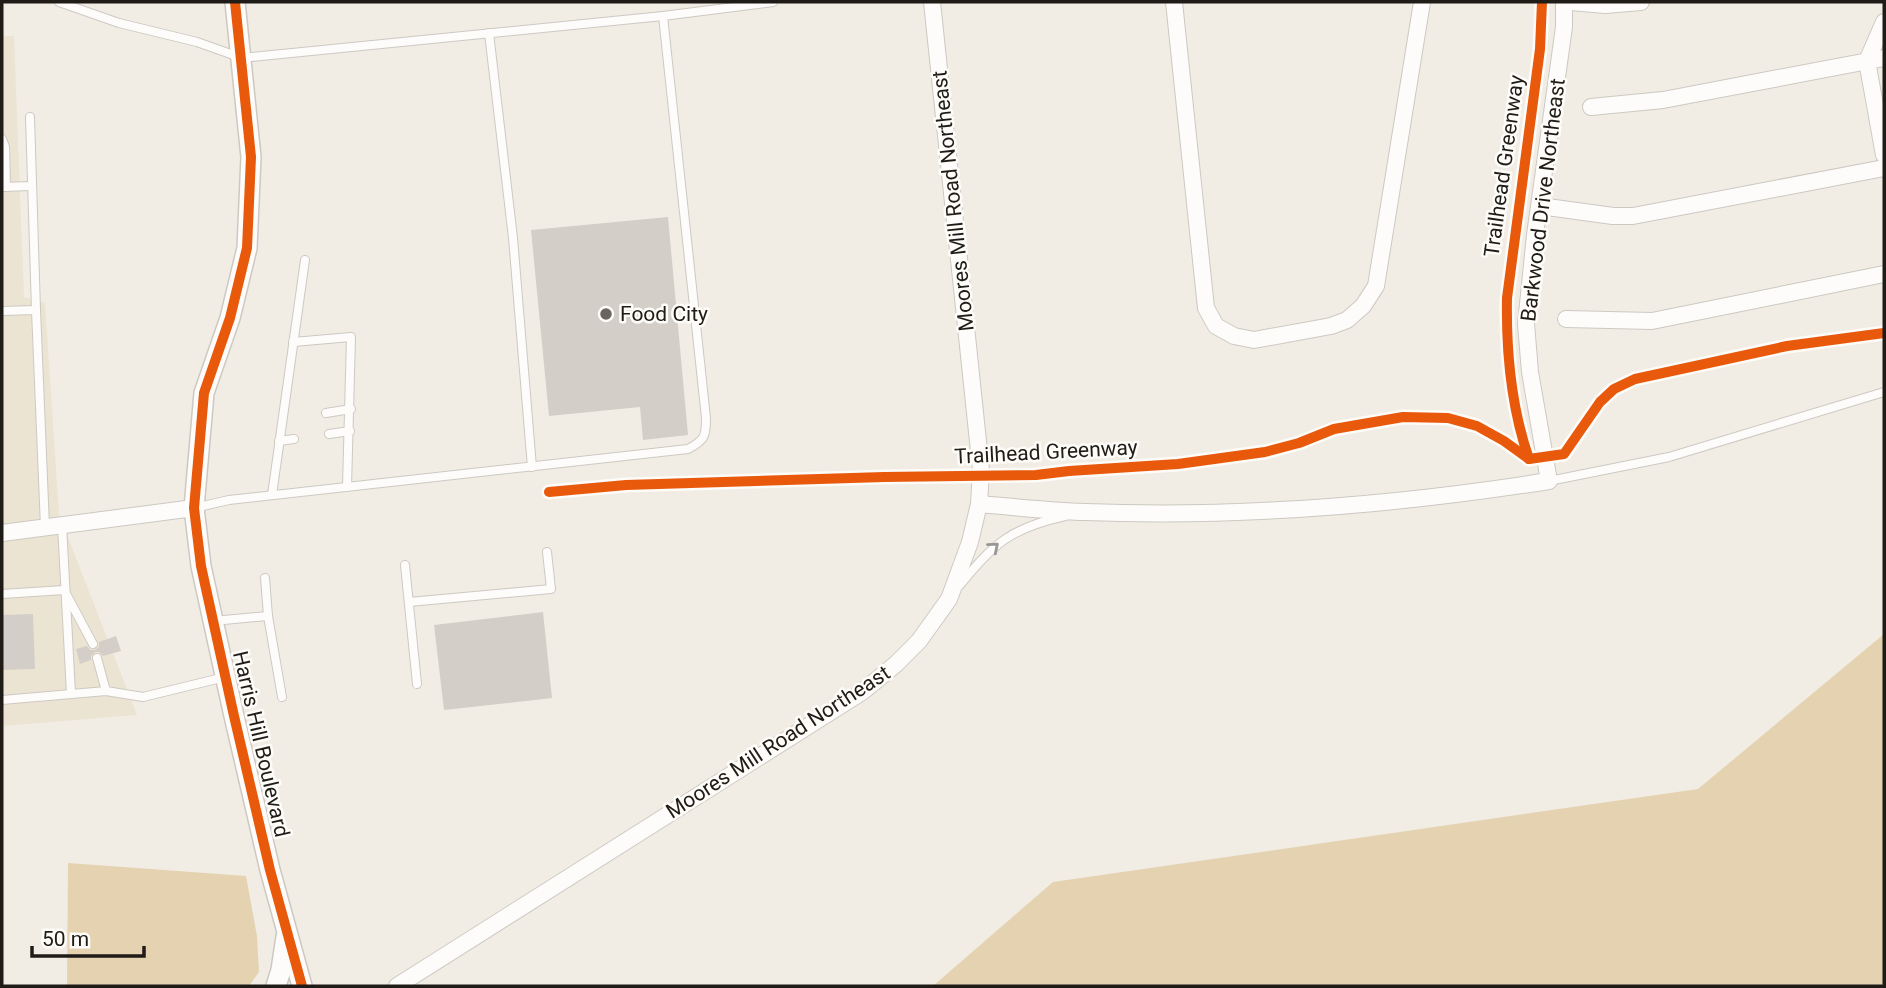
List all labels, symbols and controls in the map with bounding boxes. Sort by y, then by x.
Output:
street label: Moores Mill Road Northeast [927,69,979,333]
street label: Trailhead Greenway [1479,73,1529,258]
street label: Barkwood Drive Northeast [1516,77,1570,323]
place label: Food City [620,302,708,326]
marker: Food City [598,306,614,322]
street label: Trailhead Greenway [954,435,1138,469]
one-way arrow [986,543,998,556]
street label: Harris Hill Boulevard [228,649,294,839]
street label: Moores Mill Road Northeast [662,661,894,823]
scale bar [32,914,144,958]
text: 50 m [42,927,89,951]

